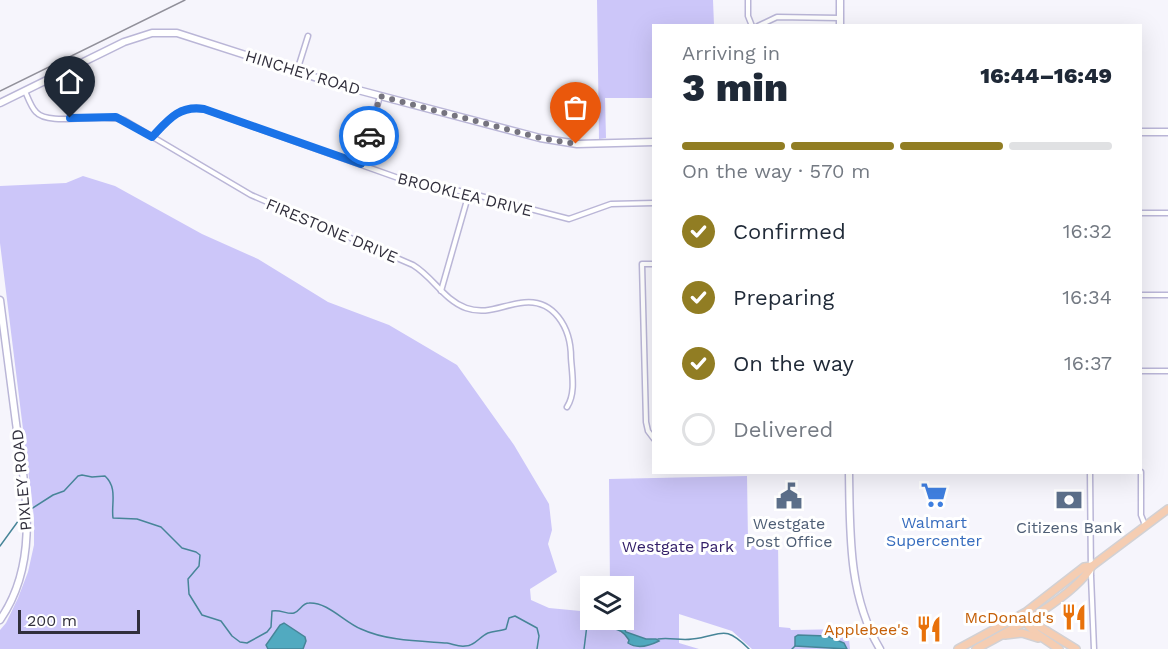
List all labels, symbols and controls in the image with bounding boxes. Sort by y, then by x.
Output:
text: Arriving in [682,41,780,65]
street label: HINCHEY ROAD [243,46,363,99]
pin [44,56,95,118]
text: 16:44–16:49 [980,63,1112,88]
icon: home [53,65,86,98]
text: 3 min [682,65,788,110]
pin [550,82,601,144]
icon: bag [559,91,592,124]
courier [339,106,399,166]
icon: car [353,120,386,153]
text: On the way · 570 m [682,159,870,183]
street label: BROOKLEA DRIVE [396,169,534,220]
street label: FIRESTONE DRIVE [263,194,401,267]
icon: check [682,215,715,248]
text: Confirmed [733,219,846,244]
text: 16:32 [1063,219,1112,243]
icon: check [682,281,715,314]
text: Preparing [733,285,834,310]
text: 16:34 [1062,285,1112,309]
icon: check [682,347,715,380]
text: On the way [733,351,854,376]
text: 16:37 [1064,351,1112,375]
text: Delivered [733,417,833,442]
street label: PIXLEY ROAD [8,428,35,532]
supermarket icon: Walmart Supercenter [919,480,949,510]
public building icon: Westgate Post Office [774,481,804,511]
bank icon: Citizens Bank [1054,485,1084,515]
place label: Walmart Supercenter [886,513,982,550]
place label: Westgate Post Office [746,514,832,551]
place label: Citizens Bank [1016,518,1122,537]
park label: Westgate Park [622,537,734,556]
map controls [580,576,634,630]
button: layers [580,576,634,630]
restaurant icon: McDonald's [1059,602,1089,632]
scale bar [18,607,140,634]
place label: McDonald's [965,608,1054,627]
text: 200 m [27,611,77,630]
restaurant icon: Applebee's [914,614,944,644]
place label: Applebee's [824,620,909,639]

